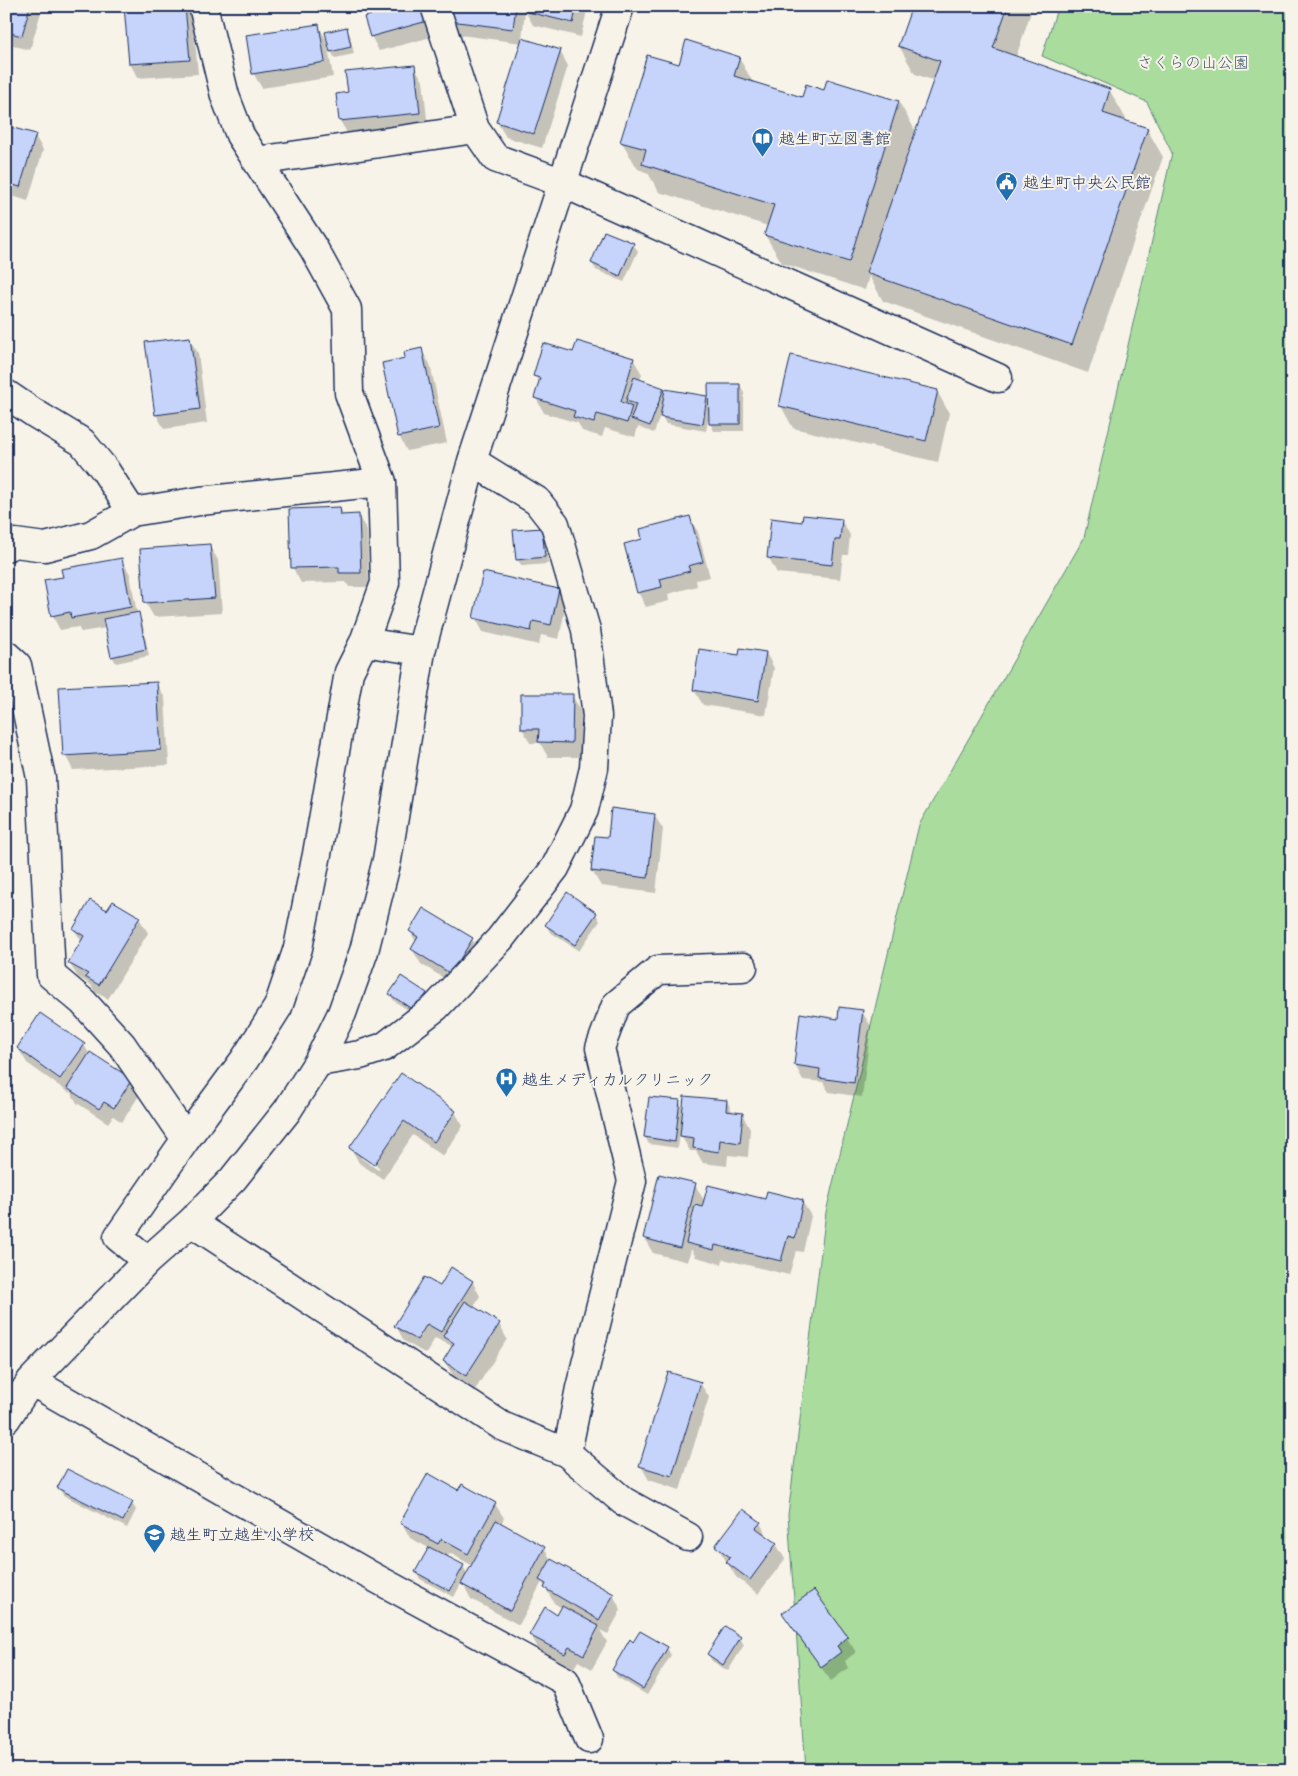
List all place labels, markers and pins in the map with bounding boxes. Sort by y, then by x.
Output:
library icon: 越生町立図書館 [751,126,775,157]
place label: 越生町立図書館 [779,128,891,148]
public building icon: 越生町中央公民館 [995,170,1019,201]
place label: 越生町中央公民館 [1023,172,1151,192]
hospital icon: 越生メディカルクリニック [494,1067,518,1098]
place label: 越生メディカルクリニック [522,1069,713,1089]
school or university icon: 越生町立越生小学校 [142,1522,166,1553]
place label: 越生町立越生小学校 [170,1524,314,1544]

